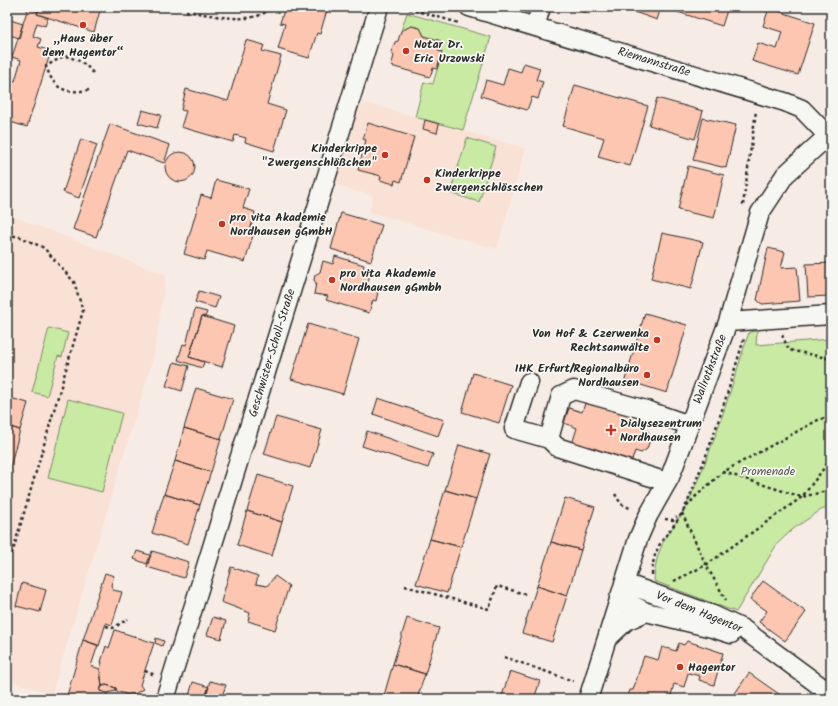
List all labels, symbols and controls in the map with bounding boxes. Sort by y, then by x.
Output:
marker: „Haus über dem Hagentor“ [78,20,88,30]
place label: „Haus über dem Hagentor“ [42,29,124,62]
place label: Notar Dr. Eric Urzowski [414,35,485,68]
street label: Riemannstraße [615,42,693,82]
marker: Notar Dr. Eric Urzowski [401,46,411,56]
place label: Kinderkrippe "Zwergenschlößchen" [261,139,377,172]
marker: Kinderkrippe "Zwergenschlößchen" [380,150,390,160]
place label: Kinderkrippe Zwergenschlösschen [435,164,543,197]
marker: Kinderkrippe Zwergenschlösschen [422,175,432,185]
place label: pro vita Akademie Nordhausen gGmbH [229,208,333,241]
marker: pro vita Akademie Nordhausen gGmbH [217,219,227,229]
place label: pro vita Akademie Nordhausen gGmbh [339,264,442,297]
marker: pro vita Akademie Nordhausen gGmbh [327,275,337,285]
street label: Geschwister-Scholl-Straße [243,286,301,419]
place label: Von Hof & Czerwenka Rechtsanwälte [532,324,649,357]
street label: Wallrothstraße [688,331,732,407]
marker: Von Hof & Czerwenka Rechtsanwälte [652,335,662,345]
place label: IHK Erfurt/Regionalbüro Nordhausen [515,359,640,392]
marker: IHK Erfurt/Regionalbüro Nordhausen [642,370,652,380]
place label: Dialysezentrum Nordhausen [620,414,702,447]
marker: Dialysezentrum Nordhausen [605,424,617,436]
park label: Promenade [741,462,796,481]
street label: Vor dem Hagentor [653,586,746,638]
place label: Hagentor [688,658,736,677]
marker: Hagentor [675,662,685,672]

